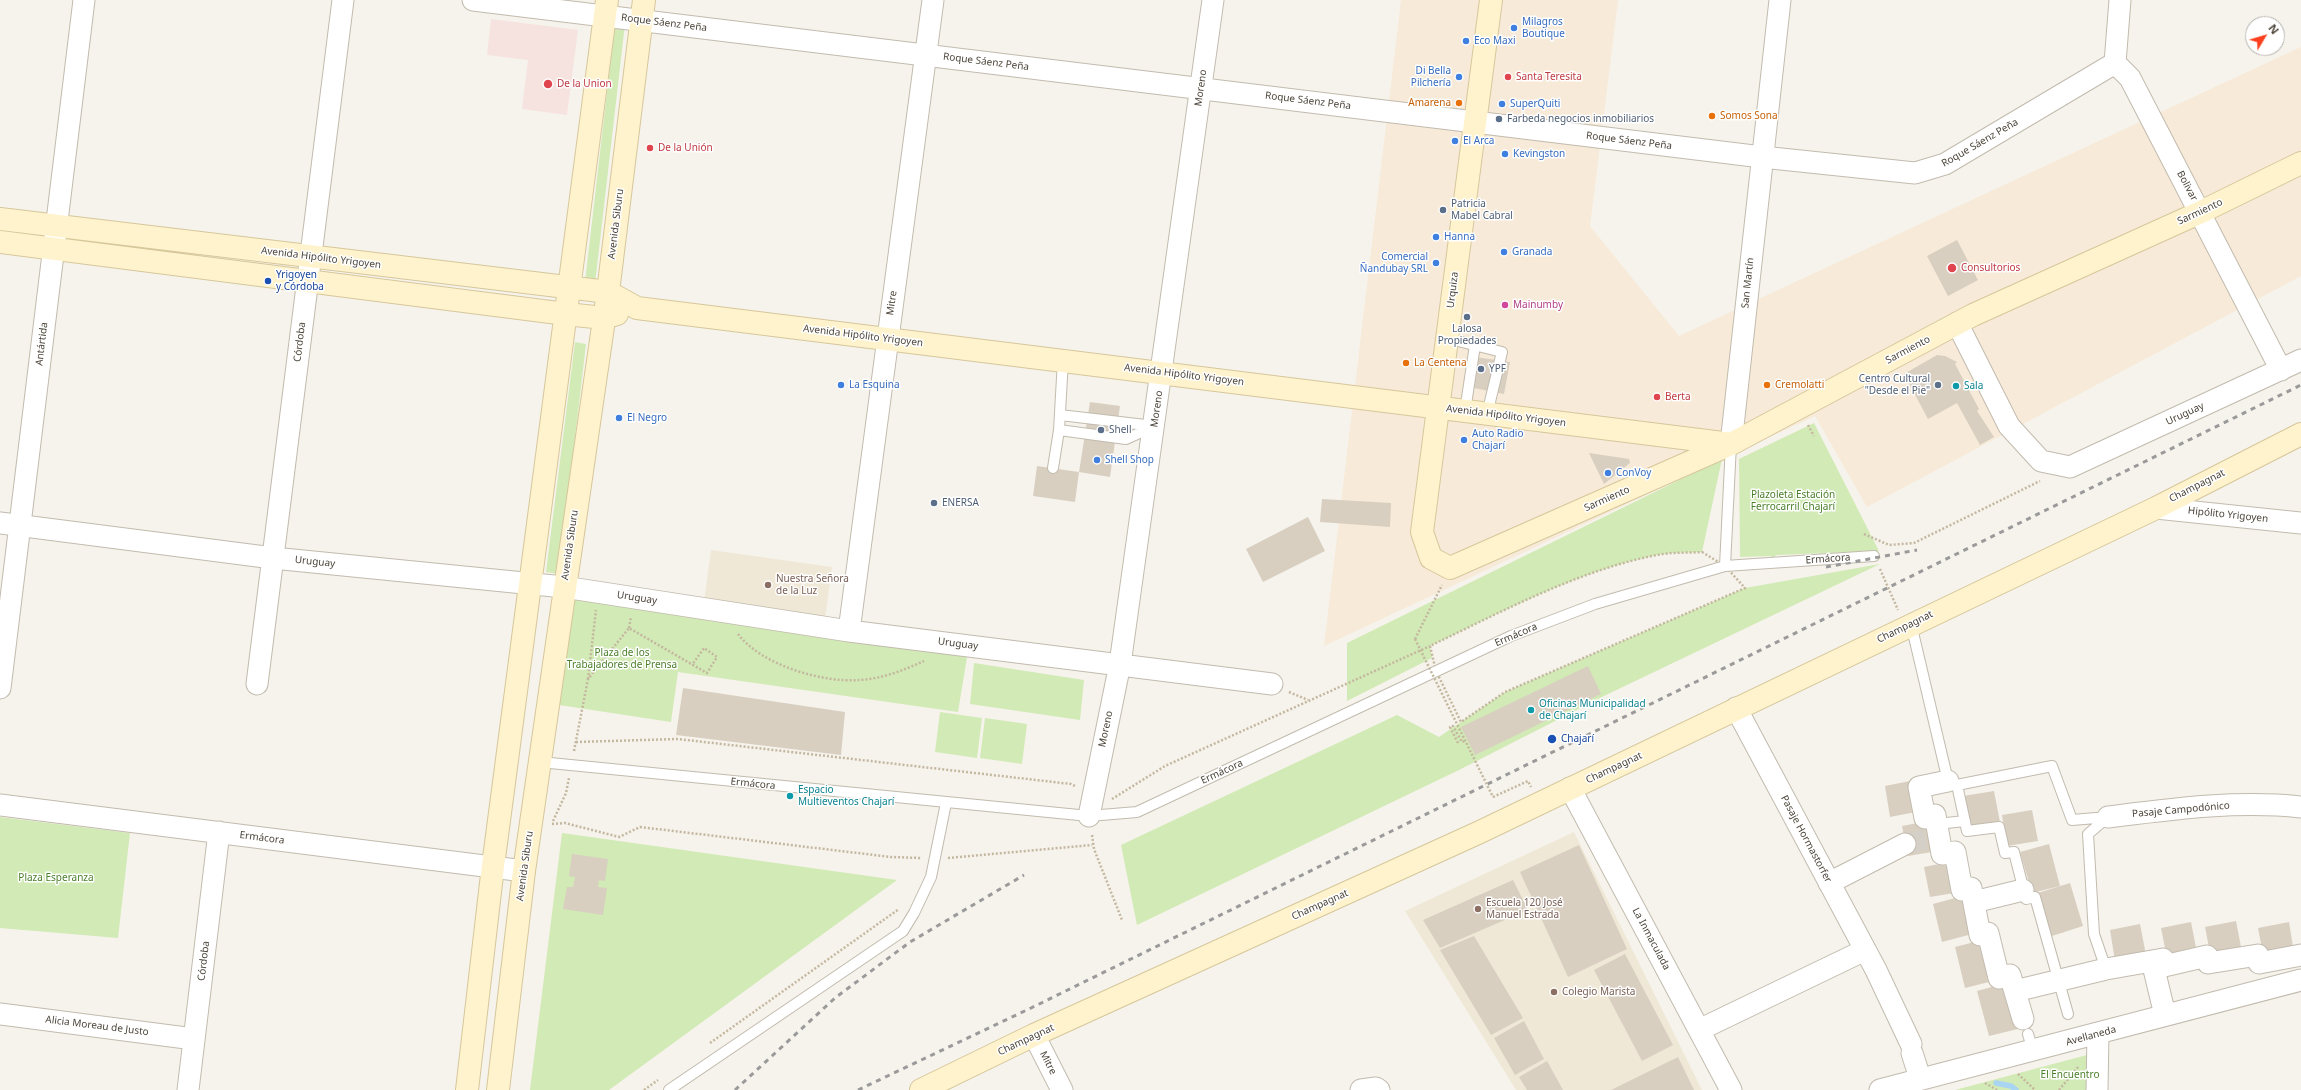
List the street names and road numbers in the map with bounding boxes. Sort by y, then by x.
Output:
street label: Roque Sáenz Peña [620,12,708,34]
street label: Roque Sáenz Peña [942,51,1030,73]
street label: Moreno [1192,69,1210,107]
street label: Roque Sáenz Peña [1264,90,1352,112]
street label: Roque Sáenz Peña [1940,116,2020,170]
street label: Roque Sáenz Peña [1585,130,1673,152]
street label: Bolivar [2174,169,2200,203]
street label: Avenida Siburu [606,188,626,260]
street label: Sarmiento [2175,196,2225,228]
street label: Avenida Hipólito Yrigoyen [260,245,382,271]
street label: San Martín [1739,257,1757,309]
street label: Urquiza [1445,271,1461,309]
street label: Mitre [884,290,900,316]
street label: Antártida [33,321,51,367]
street label: Córdoba [292,321,308,363]
street label: Avenida Hipólito Yrigoyen [802,323,924,349]
street label: Sarmiento [1884,333,1932,367]
street label: Avenida Hipólito Yrigoyen [1123,362,1245,388]
street label: Moreno [1148,390,1166,428]
street label: Uruguay [2164,400,2206,428]
street label: Avenida Hipólito Yrigoyen [1445,403,1567,429]
street label: Champagnat [2167,467,2227,505]
street label: Sarmiento [1582,484,1632,514]
street label: Hipólito Yrigoyen [2187,505,2269,525]
street label: Avenida Siburu [559,509,581,581]
street label: Ermácora [1805,551,1851,567]
street label: Uruguay [294,554,336,570]
street label: Uruguay [616,589,658,607]
street label: Champagnat [1875,608,1935,646]
street label: Ermácora [1493,621,1539,649]
street label: Uruguay [937,636,979,652]
street label: Moreno [1096,710,1116,748]
street label: Champagnat [1584,750,1644,786]
street label: Ermácora [1199,757,1245,787]
street label: Ermácora [730,776,776,792]
street label: Pasaje Hormastorfer [1778,793,1834,885]
street label: Pasaje Campodónico [2132,800,2230,820]
street label: Ermácora [239,829,285,847]
street label: Avenida Siburu [514,830,536,902]
street label: Champagnat [1290,887,1350,923]
street label: La Inmaculada [1630,906,1672,972]
street label: Córdoba [196,940,212,982]
street label: Alicia Moreau de Justo [45,1014,149,1038]
street label: Champagnat [996,1022,1056,1058]
street label: Avellaneda [2065,1024,2117,1048]
street label: Mitre [1037,1049,1059,1077]

